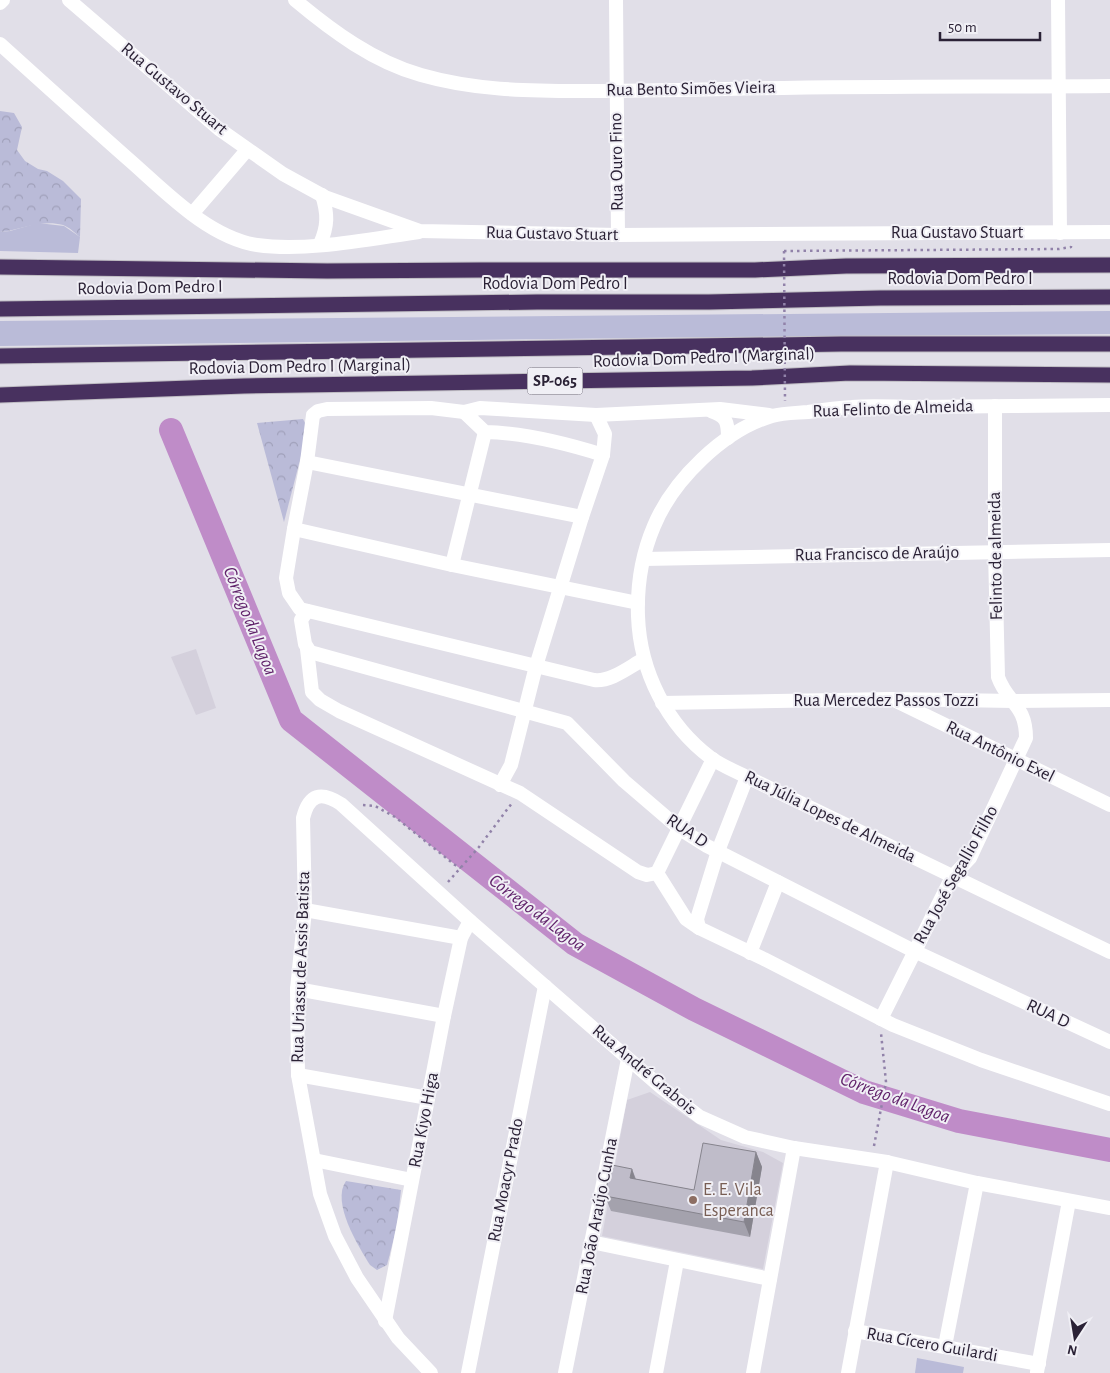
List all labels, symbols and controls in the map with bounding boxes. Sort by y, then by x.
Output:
scale bar [940,10,1040,42]
text: 50 m [948,20,977,35]
street label: Rua Gustavo Stuart [117,40,231,139]
street label: Rua Bento Simões Vieira [606,79,776,99]
street label: Rua Ouro Fino [607,112,627,211]
street label: Rua Gustavo Stuart [486,224,619,244]
street label: Rua Gustavo Stuart [891,224,1023,242]
street label: Rodovia Dom Pedro I [887,270,1033,288]
street label: Rodovia Dom Pedro I [482,275,628,293]
street label: Rodovia Dom Pedro I [77,278,223,298]
street label: Rodovia Dom Pedro I (Marginal) [593,345,815,371]
street label: Rodovia Dom Pedro I (Marginal) [189,356,411,378]
road number: SP-065 [528,368,582,394]
street label: Rua Felinto de Almeida [812,397,974,421]
street label: Felinto de almeida [986,491,1006,621]
street label: Rua Francisco de Araújo [795,544,960,564]
water label: Córrego da Lagoa [220,564,280,678]
street label: Rua Mercedez Passos Tozzi [793,692,979,710]
street label: Rua Antônio Exel [943,718,1057,786]
street label: Rua Júlia Lopes de Almeida [742,768,918,866]
street label: Rua José Segallio Filho [911,803,1002,947]
street label: RUA D [663,811,711,851]
street label: Rua Uriassu de Assis Batista [289,871,313,1063]
water label: Córrego da Lagoa [485,871,589,955]
street label: RUA D [1024,996,1072,1032]
street label: Rua André Grabois [589,1021,699,1119]
water label: Córrego da Lagoa [838,1069,952,1127]
street label: Rua Kiyo Higa [406,1071,442,1169]
street label: Rua Moacyr Prado [485,1116,527,1243]
street label: Rua João Araújo Cunha [573,1136,621,1296]
place label: E. E. Vila Esperanca [703,1181,774,1220]
marker: E. E. Vila Esperanca [687,1194,699,1206]
north arrow [1050,1313,1100,1363]
street label: Rua Cícero Guilardi [865,1325,999,1365]
text: N [1066,1342,1079,1358]

